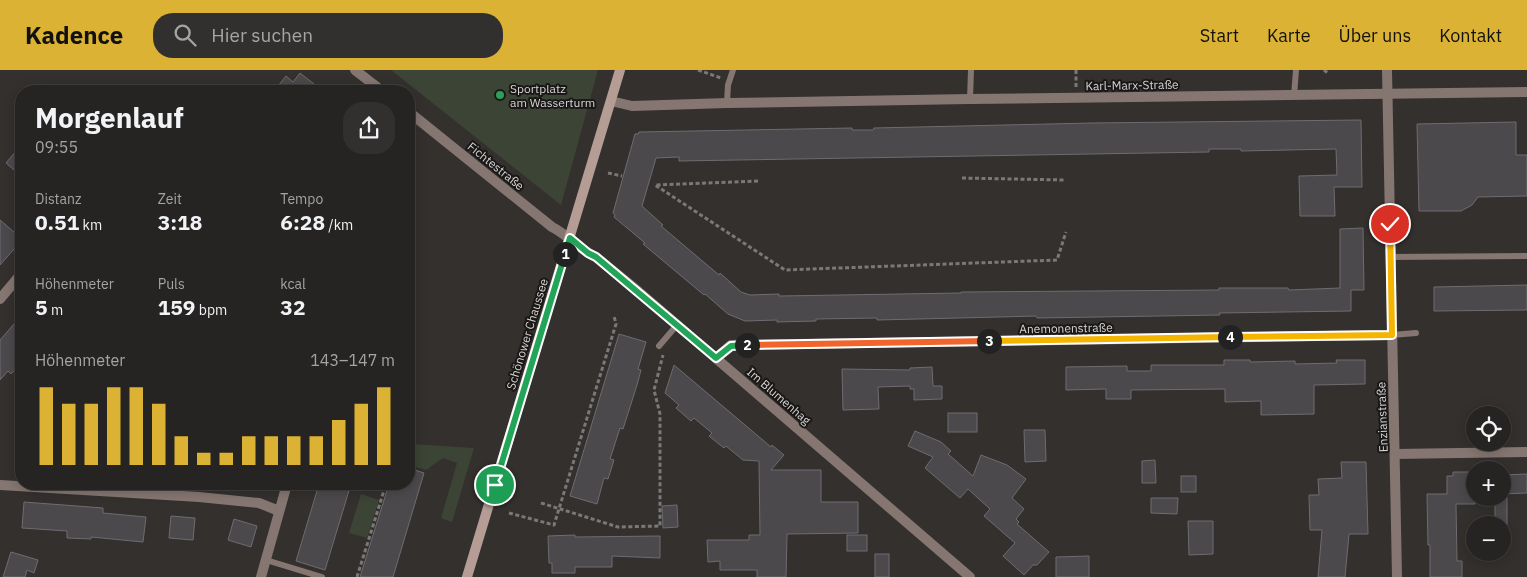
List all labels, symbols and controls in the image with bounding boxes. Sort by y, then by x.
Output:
search box [153,13,503,58]
text: Kadence [25,19,123,51]
icon: search [171,21,199,49]
text: Hier suchen [211,23,313,47]
text: Start [1200,24,1239,47]
text: Karte [1267,24,1311,47]
text: Über uns [1339,24,1411,47]
text: Kontakt [1439,24,1502,47]
street label: Karl-Marx-Straße [1085,77,1179,93]
place label: Sportplatz am Wasserturm [510,81,595,110]
marker: Sportplatz am Wasserturm [494,89,506,101]
text: Morgenlauf [35,99,184,136]
button: share [343,102,395,154]
text: 09:55 [35,137,78,157]
street label: Fichtestraße [465,139,528,194]
text: Distanz [35,190,81,208]
text: Zeit [158,190,182,208]
text: Tempo [280,190,323,208]
pin [1369,203,1411,245]
text: 0.51 [35,208,79,236]
text: 3:18 [158,208,202,236]
text: 6:28 [280,208,325,236]
icon: check [1376,210,1404,238]
text: km [79,216,102,234]
text: /km [325,216,353,234]
pin: 1 [552,242,578,266]
text: 1 [561,245,570,263]
text: Höhenmeter [35,275,114,293]
text: Puls [158,275,185,293]
text: kcal [280,275,306,293]
street label: Schönower Chaussee [503,276,551,391]
text: 5 [35,293,48,321]
text: 159 [158,293,195,321]
text: 32 [280,293,306,321]
text: m [48,301,63,319]
text: bpm [195,301,227,319]
street label: Anemonenstraße [1019,320,1113,336]
pin: 4 [1218,324,1242,350]
pin: 3 [976,328,1002,354]
text: 4 [1226,328,1235,346]
pin: 2 [734,332,760,358]
text: 3 [985,332,994,350]
text: 2 [743,336,752,354]
text: Höhenmeter [35,350,125,370]
text: 143–147 m [310,350,395,370]
street label: Im Blumenhag [744,364,814,428]
street label: Enzianstraße [1373,381,1391,453]
map controls [1466,406,1511,561]
button: locate [1466,406,1511,451]
button: + [1466,461,1511,506]
pin [474,464,516,506]
icon: arrive [481,471,509,499]
button: − [1466,516,1511,561]

